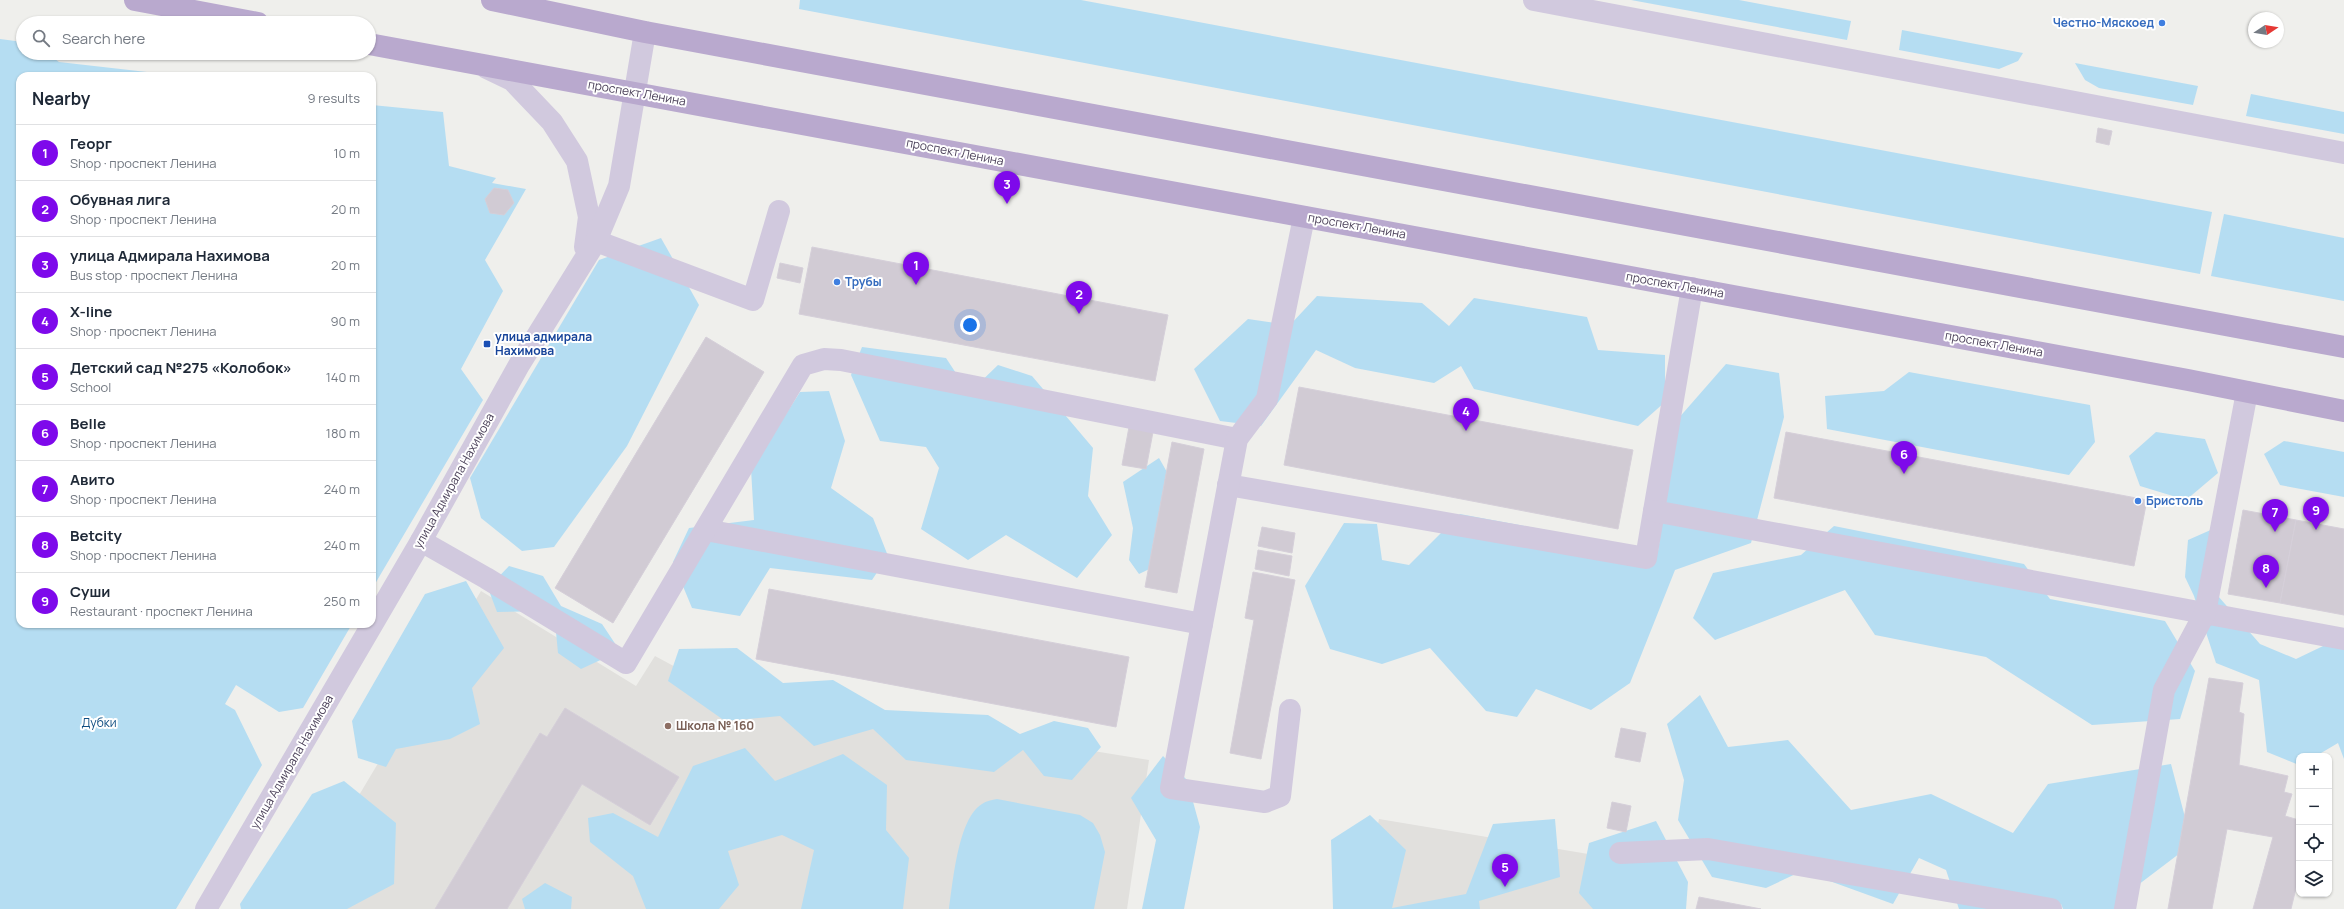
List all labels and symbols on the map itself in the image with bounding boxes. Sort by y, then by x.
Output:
north arrow [2248,12,2284,48]
place label: Честно-Мяскоед [2053,14,2154,31]
marker: Честно-Мяскоед [2157,18,2167,28]
street label: проспект Ленина [587,76,687,109]
street label: проспект Ленина [905,134,1005,169]
pin: 3 [994,171,1020,204]
street label: проспект Ленина [1307,209,1407,242]
pin: 1 [903,252,929,285]
street label: проспект Ленина [1625,268,1725,301]
place label: Трубы [845,273,882,290]
marker: Трубы [832,277,842,287]
pin: 2 [1066,281,1092,314]
your location [960,315,980,335]
street label: проспект Ленина [1944,327,2044,360]
place label: улица адмирала Нахимова [495,328,592,359]
marker: улица адмирала Нахимова [482,339,492,349]
pin: 4 [1453,398,1479,431]
street label: улица Адмирала Нахимова [409,410,498,552]
pin: 6 [1891,441,1917,474]
place label: Бристоль [2146,492,2203,509]
marker: Бристоль [2133,496,2143,506]
pin: 9 [2303,497,2329,530]
pin: 7 [2262,499,2288,532]
pin: 8 [2253,555,2279,588]
street label: улица Адмирала Нахимова [246,691,337,832]
park label: Дубки [82,714,116,731]
place label: Школа № 160 [676,717,754,734]
marker: Школа № 160 [663,721,673,731]
pin: 5 [1492,854,1518,887]

